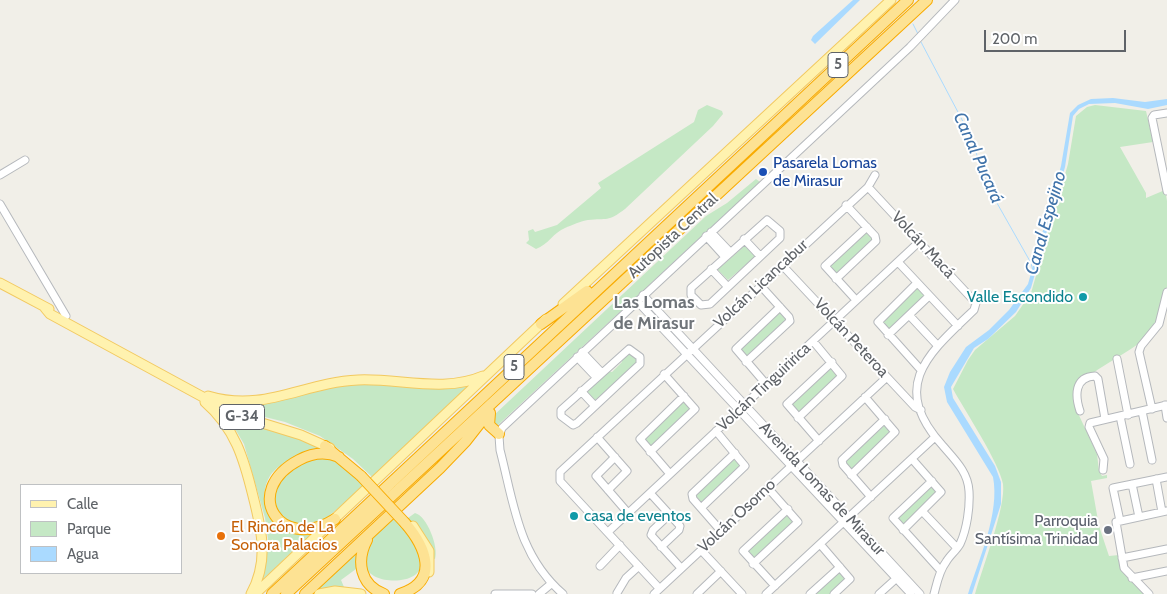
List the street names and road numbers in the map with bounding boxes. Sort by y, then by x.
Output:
road number: 5 [828,52,848,78]
street label: Autopista Central [624,189,722,283]
street label: Volcán Macá [887,208,959,282]
street label: Volcán Licancabur [710,236,812,332]
street label: Volcán Peteroa [810,295,892,381]
street label: Volcán Tinguiririca [713,339,815,435]
road number: 5 [504,354,524,380]
road number: G-34 [220,404,264,430]
street label: Avenida Lomas de Mirasur [755,418,889,560]
street label: Volcán Osorno [694,475,780,557]

